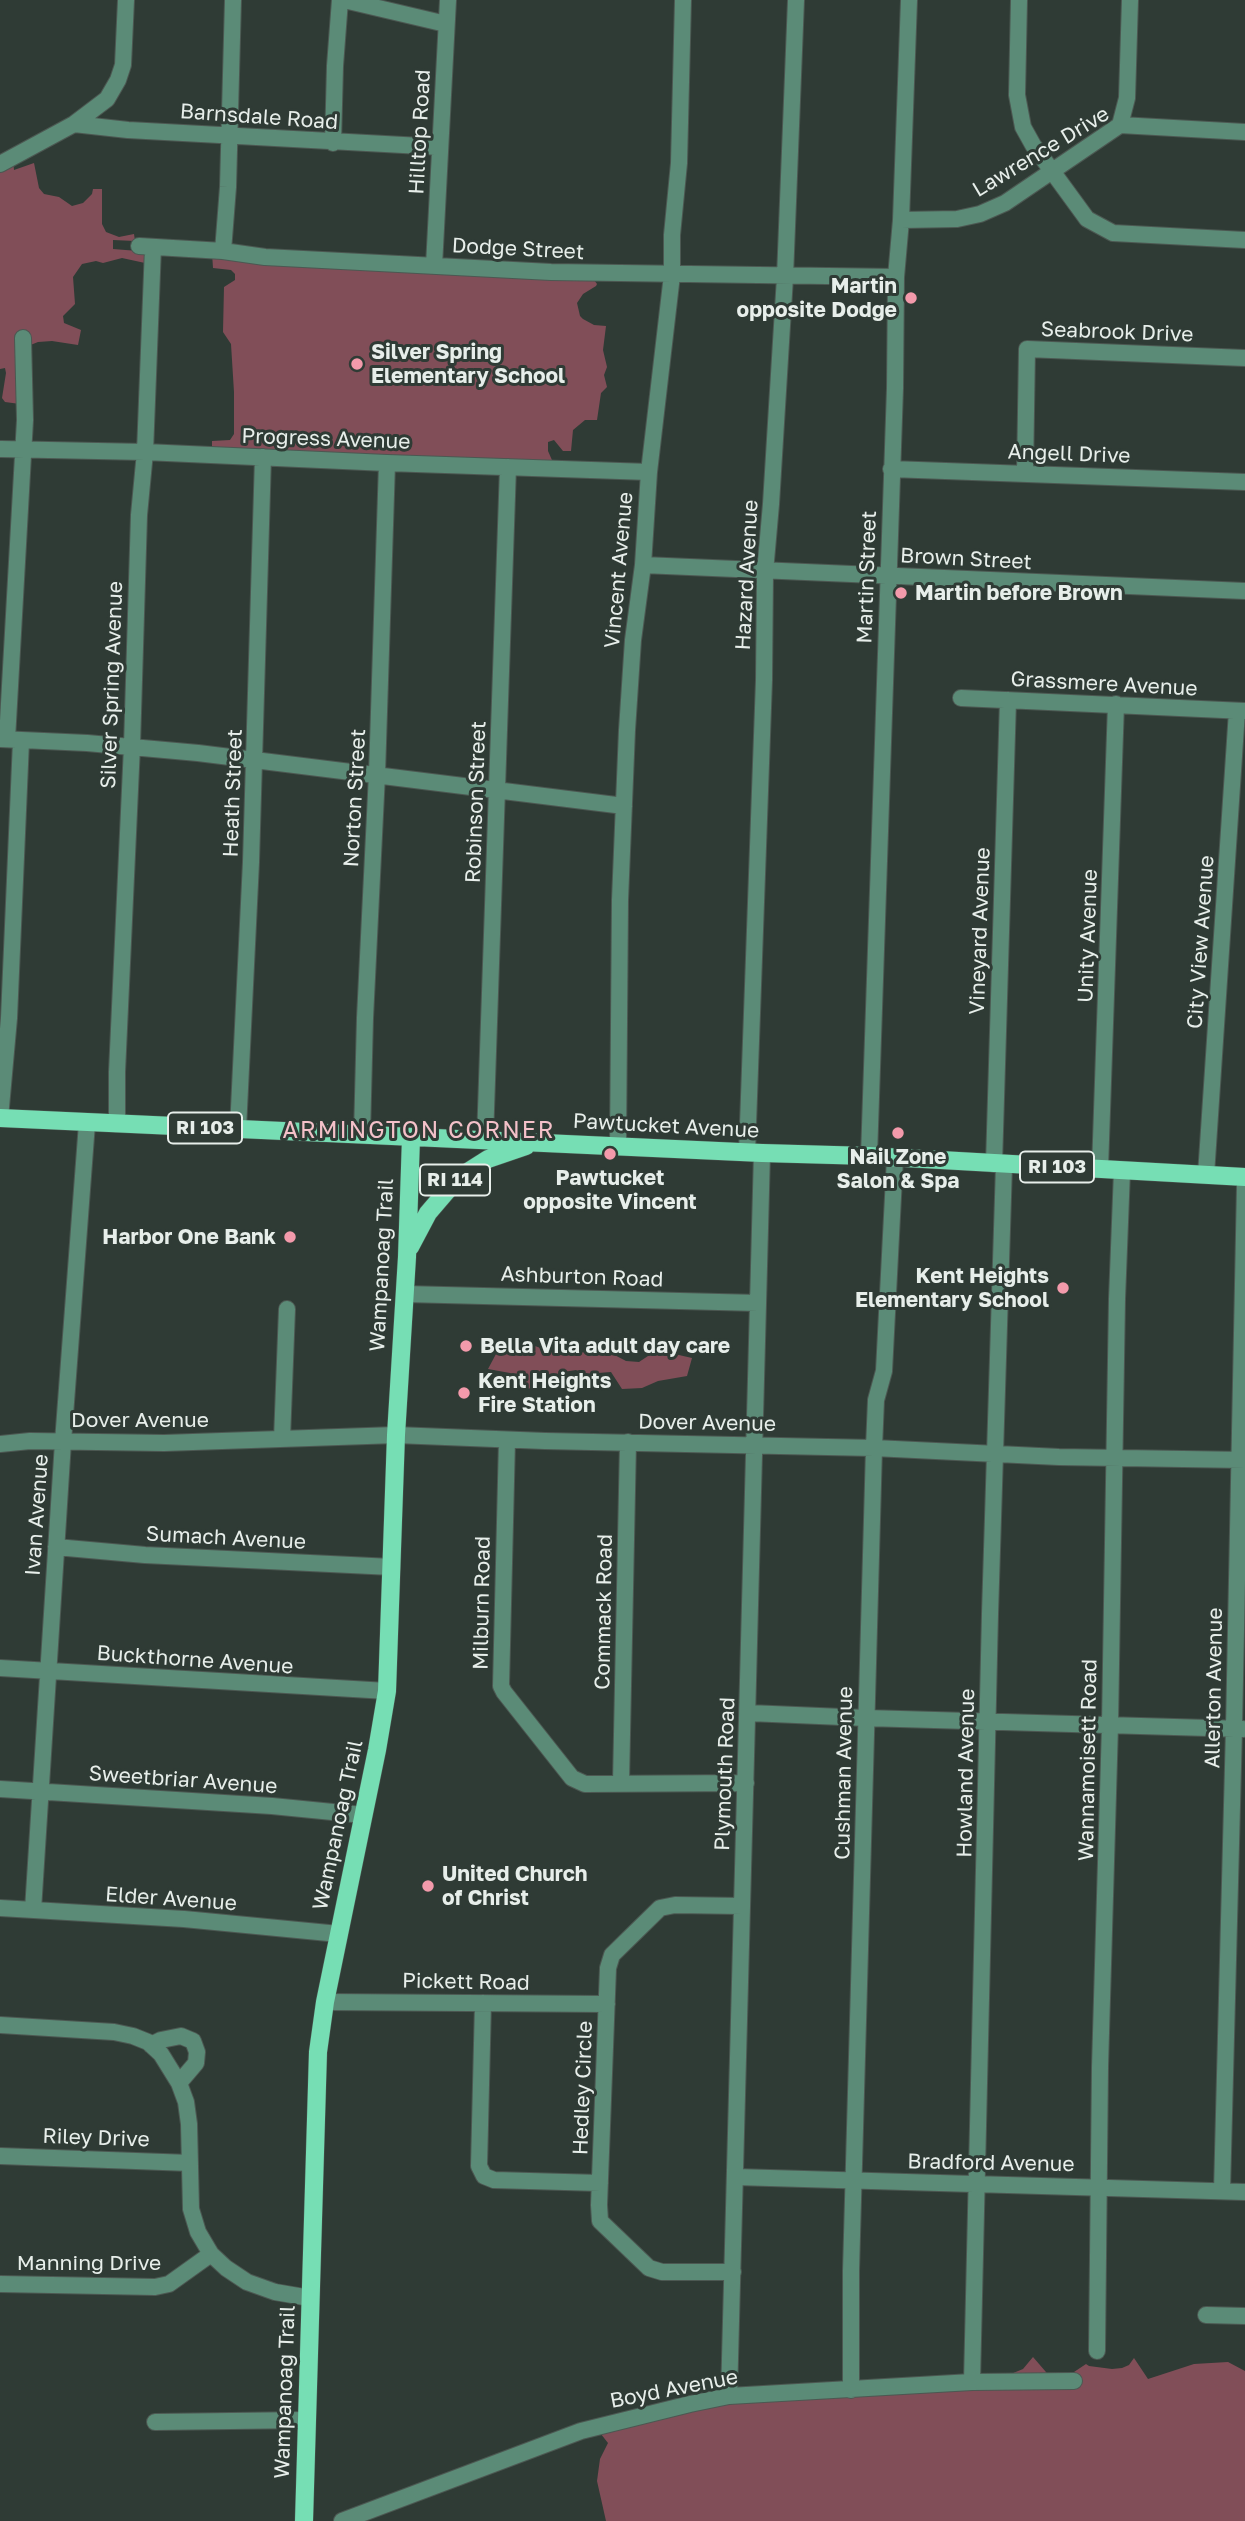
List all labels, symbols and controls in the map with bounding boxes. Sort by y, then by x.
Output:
street label: Hilltop Road [404,69,436,195]
street label: Barnsdale Road [179,99,339,135]
street label: Lawrence Drive [968,101,1114,203]
street label: Dodge Street [451,233,585,265]
place label: Martin opposite Dodge [737,273,897,323]
marker: Martin opposite Dodge [903,290,919,306]
street label: Seabrook Drive [1040,317,1194,347]
place label: Silver Spring Elementary School [371,339,565,389]
marker: Silver Spring Elementary School [349,356,365,372]
street label: Progress Avenue [241,423,411,455]
street label: Angell Drive [1007,439,1131,469]
street label: Vincent Avenue [600,491,638,649]
street label: Hazard Avenue [730,499,764,651]
street label: Martin Street [852,510,882,644]
street label: Brown Street [900,543,1032,575]
place label: Martin before Brown [915,580,1123,606]
street label: Silver Spring Avenue [96,581,128,789]
marker: Martin before Brown [893,585,909,601]
street label: Grassmere Avenue [1010,667,1198,701]
street label: Robinson Street [461,721,491,883]
street label: Heath Street [218,728,248,858]
street label: Norton Street [339,728,371,868]
street label: Vineyard Avenue [964,847,996,1015]
street label: City View Avenue [1182,854,1220,1030]
street label: Unity Avenue [1073,869,1103,1003]
street label: Pawtucket Avenue [572,1109,760,1143]
road number: RI 103 [168,1112,242,1144]
district label: ARMINGTON CORNER [285,1117,553,1145]
marker: Nail Zone Salon & Spa [890,1125,906,1141]
place label: Nail Zone Salon & Spa [836,1144,960,1194]
marker: Pawtucket opposite Vincent [602,1146,618,1162]
road number: RI 103 [1020,1152,1094,1182]
road number: RI 114 [420,1164,490,1196]
place label: Pawtucket opposite Vincent [523,1165,697,1215]
street label: Wampanoag Trail [365,1178,399,1352]
place label: Harbor One Bank [102,1224,276,1250]
marker: Harbor One Bank [282,1229,298,1245]
street label: Ashburton Road [500,1262,664,1292]
place label: Kent Heights Elementary School [855,1263,1049,1313]
marker: Kent Heights Elementary School [1055,1280,1071,1296]
place label: Bella Vita adult day care [480,1333,730,1359]
marker: Bella Vita adult day care [458,1338,474,1354]
place label: Kent Heights Fire Station [478,1368,611,1418]
marker: Kent Heights Fire Station [456,1385,472,1401]
street label: Dover Avenue [71,1407,209,1433]
street label: Dover Avenue [638,1409,776,1437]
street label: Ivan Avenue [20,1453,54,1577]
street label: Sumach Avenue [145,1521,307,1555]
street label: Commack Road [590,1534,618,1690]
street label: Milburn Road [468,1536,496,1670]
street label: Allerton Avenue [1200,1607,1228,1769]
street label: Buckthorne Avenue [96,1641,294,1679]
street label: Wannamoisett Road [1074,1659,1102,1861]
street label: Cushman Avenue [830,1686,858,1860]
street label: Howland Avenue [952,1688,980,1858]
street label: Plymouth Road [710,1697,740,1851]
street label: Wampanoag Trail [308,1738,368,1912]
street label: Sweetbriar Avenue [88,1761,278,1799]
place label: United Church of Christ [442,1861,588,1911]
marker: United Church of Christ [420,1878,436,1894]
street label: Elder Avenue [104,1882,238,1916]
street label: Pickett Road [402,1968,530,1996]
street label: Hedley Circle [568,2020,598,2156]
street label: Riley Drive [42,2124,150,2152]
street label: Bradford Avenue [907,2149,1075,2177]
street label: Manning Drive [17,2250,161,2276]
street label: Wampanoag Trail [269,2305,301,2479]
street label: Boyd Avenue [608,2364,740,2414]

